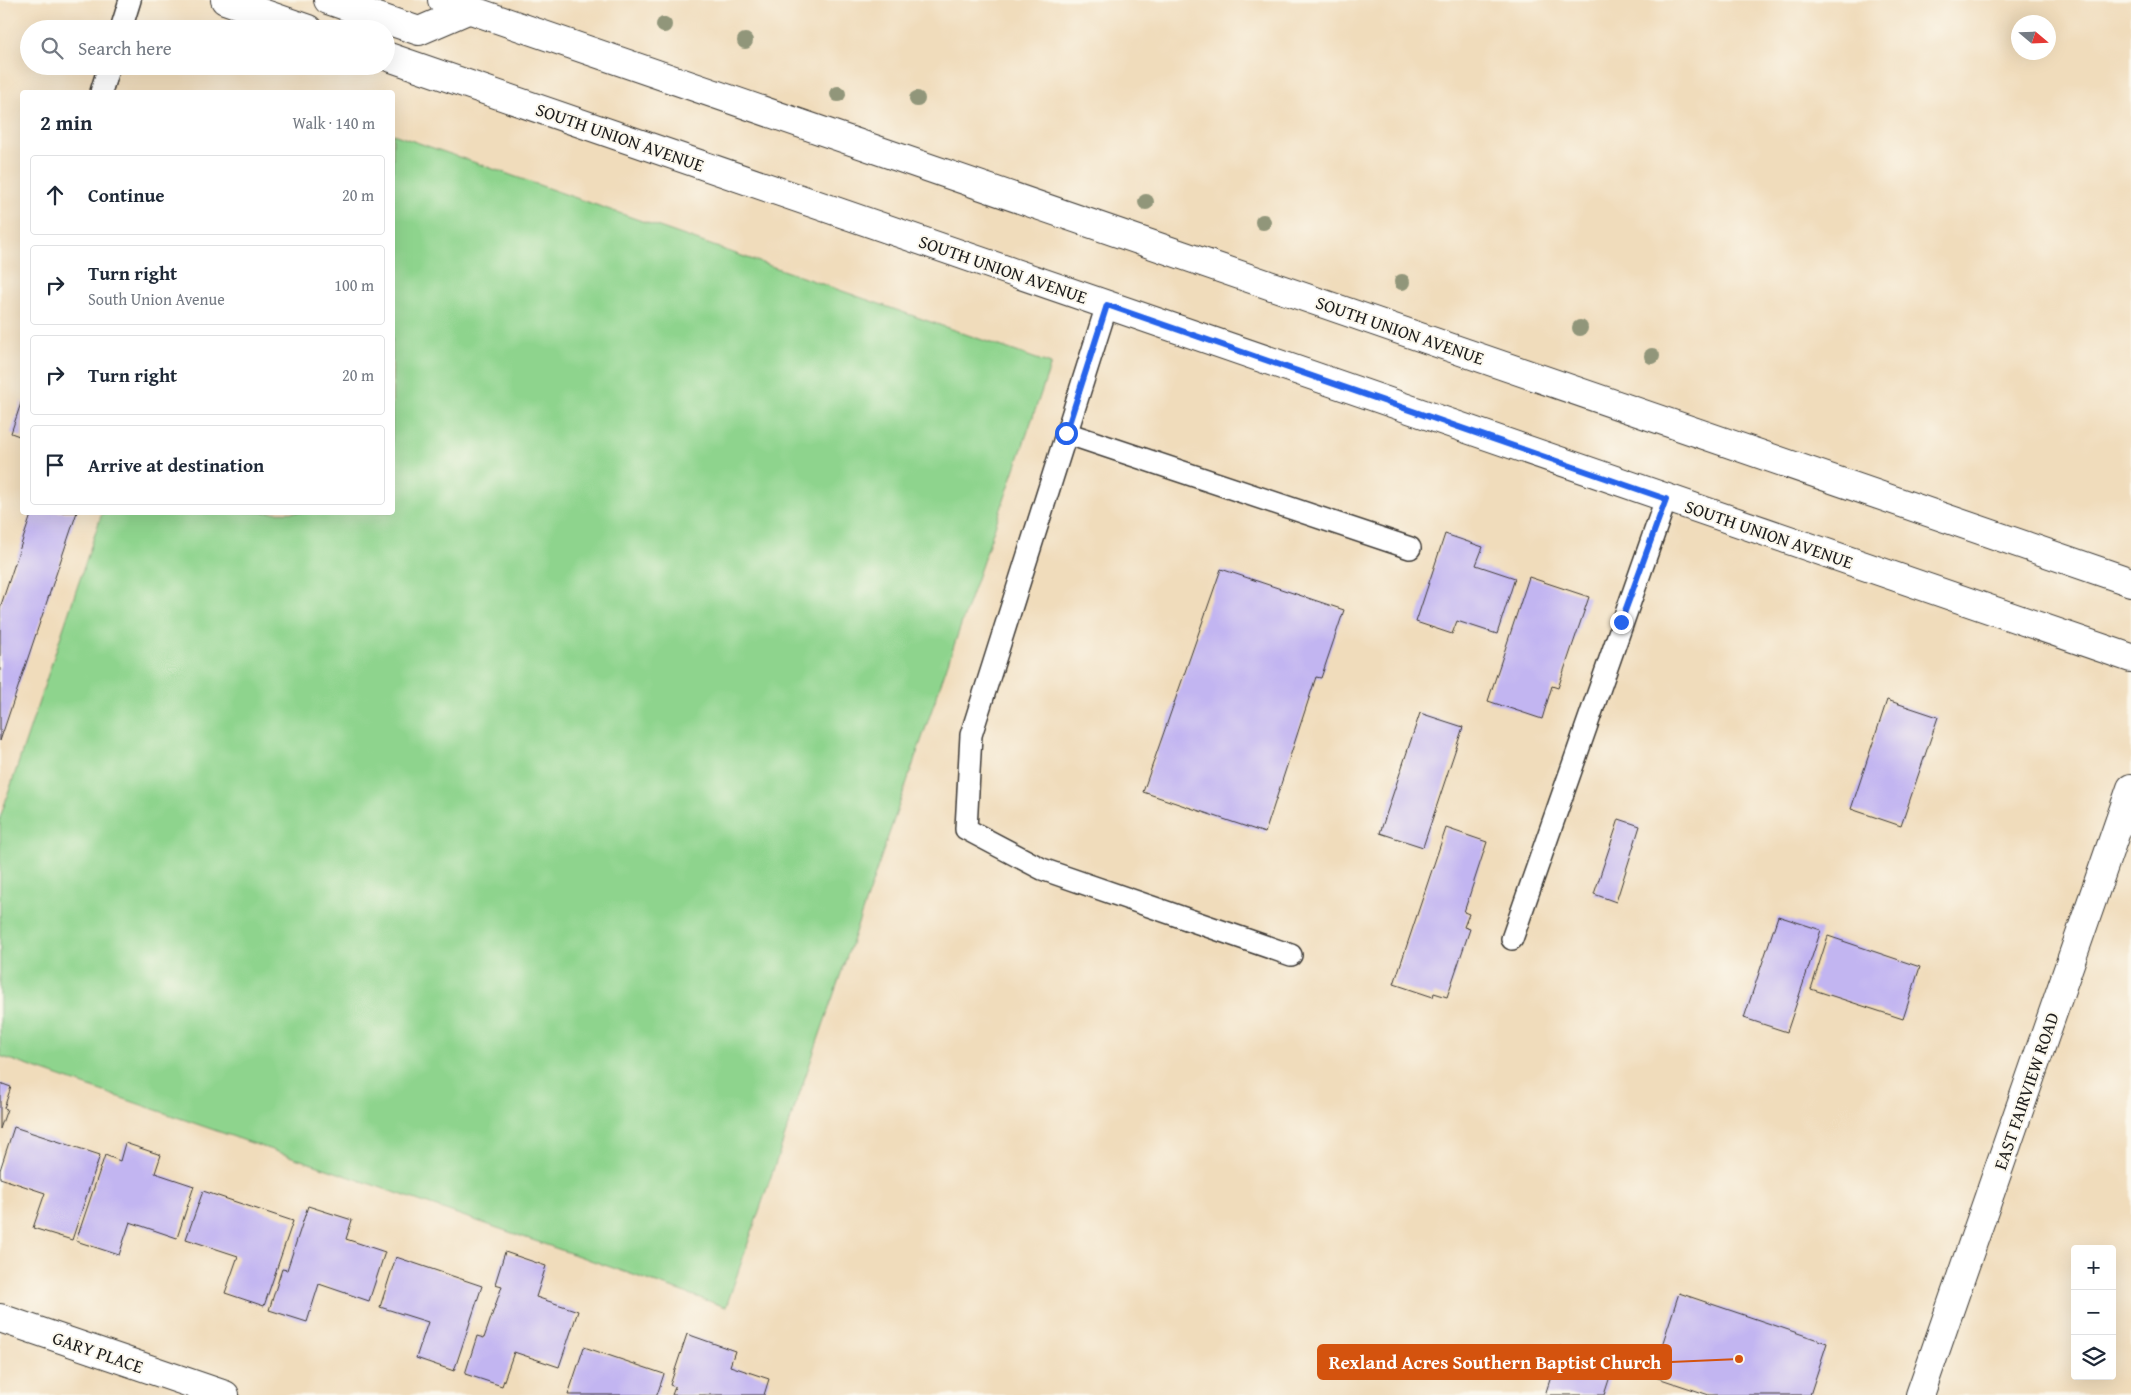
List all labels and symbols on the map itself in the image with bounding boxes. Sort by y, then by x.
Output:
north arrow [2011,15,2056,60]
street label: SOUTH UNION AVENUE [532,95,708,179]
street label: SOUTH UNION AVENUE [915,227,1091,311]
street label: SOUTH UNION AVENUE [1312,288,1488,372]
route start [1055,422,1078,445]
street label: SOUTH UNION AVENUE [1681,492,1857,576]
route end [1610,611,1633,634]
street label: EAST FAIRVIEW ROAD [1986,1009,2066,1173]
street label: GARY PLACE [49,1324,147,1380]
callout: Rexland Acres Southern Baptist Church [1318,1345,1671,1379]
text: Rexland Acres Southern Baptist Church [1329,1348,1662,1376]

